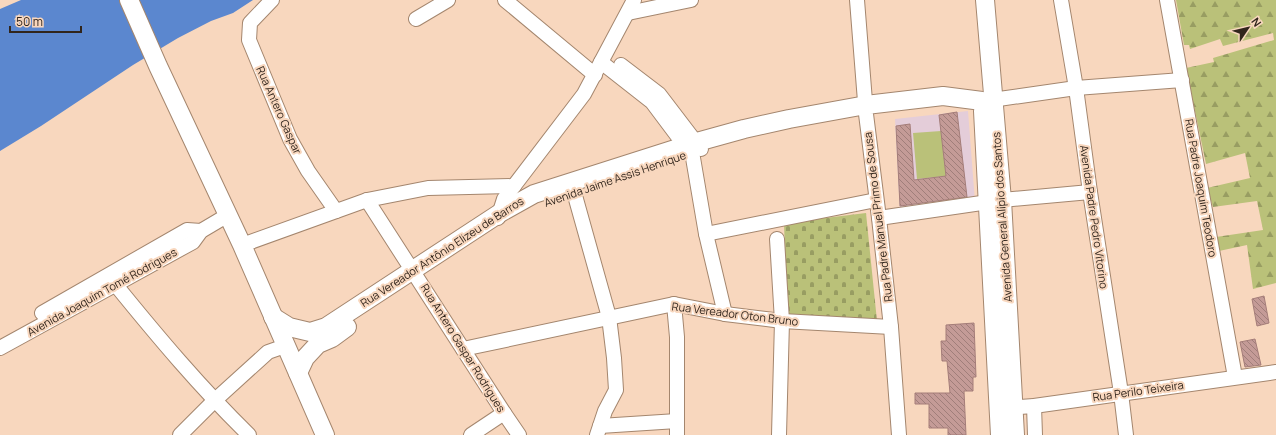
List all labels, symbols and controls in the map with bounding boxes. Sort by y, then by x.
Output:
scale bar [10,8,81,34]
north arrow [1228,8,1268,48]
text: 50 m [16,13,43,30]
text: N [1248,14,1265,30]
street label: Rua Antero Gaspar [253,63,306,156]
street label: Rua Padre Joaquim Teodoro [1182,118,1221,259]
street label: Rua Padre Manuel Primo de Sousa [860,131,895,303]
street label: Avenida General Alípio dos Santos [988,131,1015,303]
street label: Avenida Padre Pedro Vitorino [1077,144,1112,290]
street label: Avenida Jaime Assis Henrique [542,147,688,210]
street label: Rua Vereador Antônio Elizeu de Barros [357,193,526,310]
street label: Avenida Joaquim Tomé Rodrigues [24,244,179,339]
street label: Rua Antero Gaspar Rodrigues [418,281,509,415]
street label: Rua Vereador Oton Bruno [671,298,800,329]
street label: Rua Perilo Teixeira [1091,377,1184,404]

